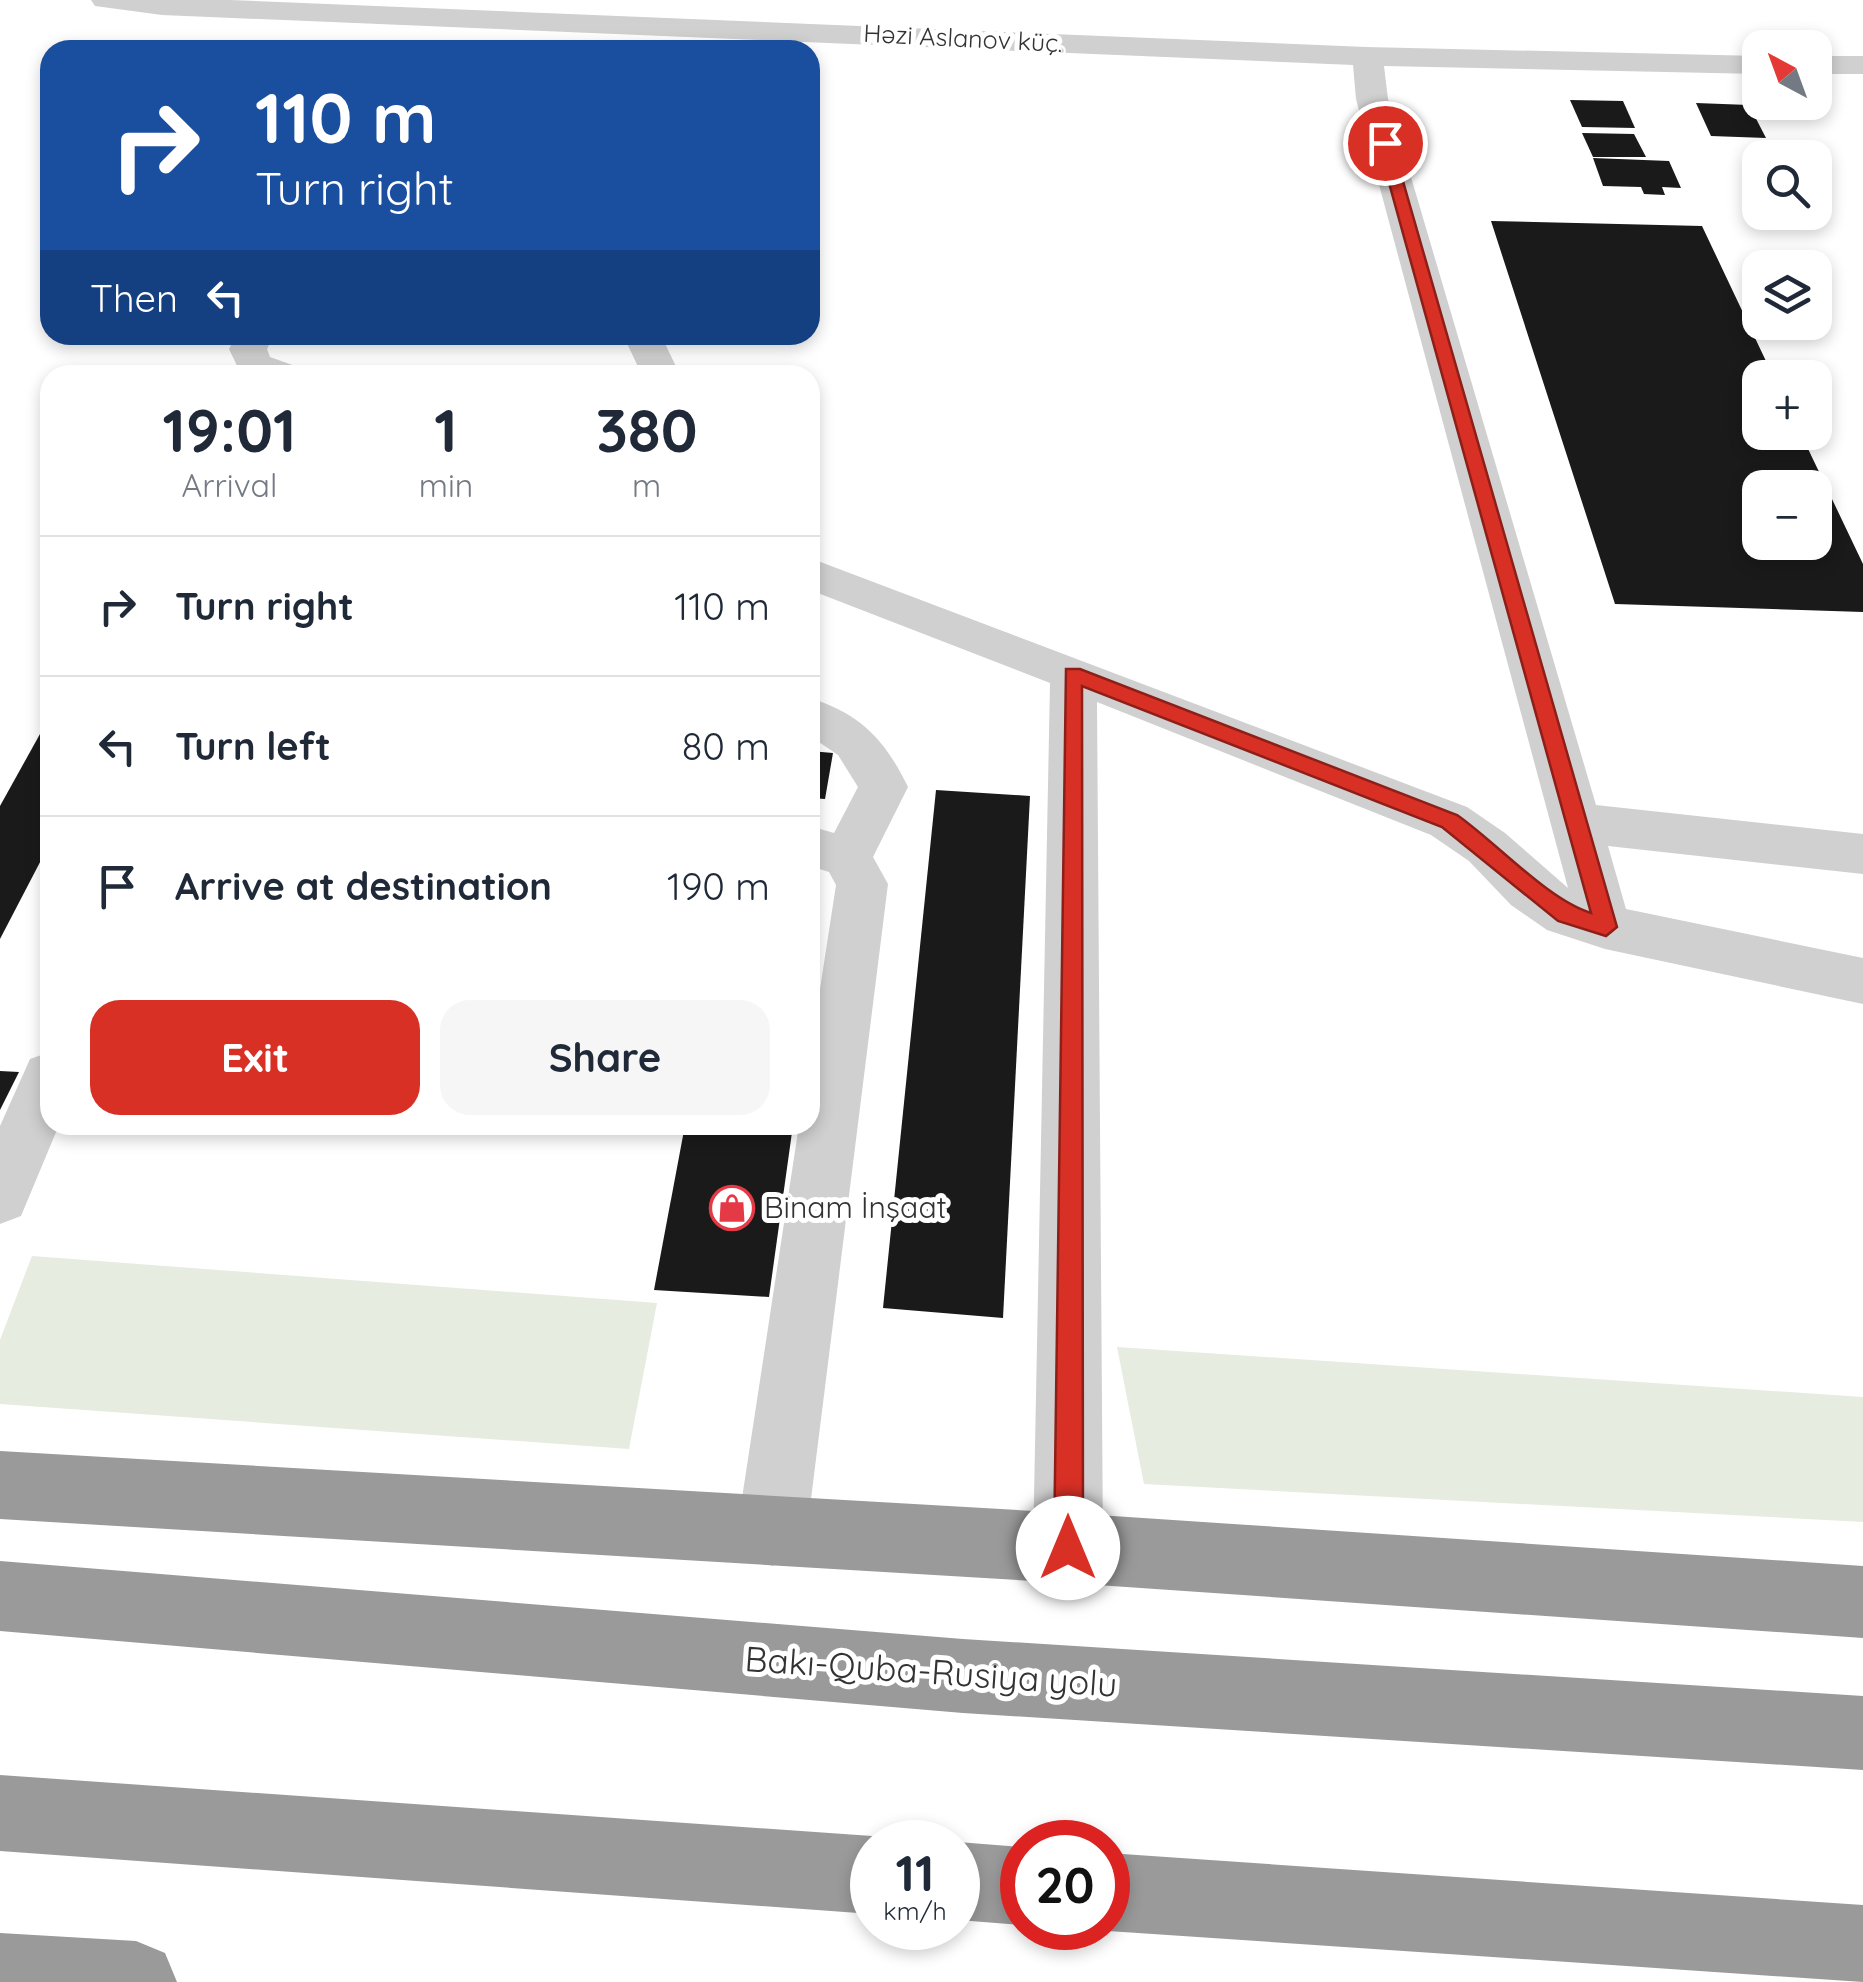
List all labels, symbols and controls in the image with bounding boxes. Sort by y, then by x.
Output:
street label: Həzi Aslanov küç. [863,17,1063,58]
north arrow [1742,30,1832,120]
map controls [1742,30,1832,560]
text: 110 m [255,73,437,161]
icon: right [90,80,220,210]
pin [1343,101,1428,186]
icon: arrive [1358,116,1413,171]
button: search [1742,140,1832,230]
text: Turn right [255,160,454,216]
button: layers [1742,250,1832,340]
icon: left [198,270,253,325]
text: Then [90,274,178,322]
button: + [1742,360,1832,450]
text: 19:01 [162,392,296,467]
text: 1 [434,392,458,467]
text: 380 [596,392,698,467]
text: Arrival [181,465,277,505]
text: min [419,465,473,505]
text: m [632,465,661,505]
button: − [1742,470,1832,560]
icon: right [90,579,145,634]
text: Turn right [175,582,354,630]
text: 110 m [674,582,770,630]
icon: left [90,719,145,774]
text: Turn left [175,722,331,770]
text: 80 m [682,722,770,770]
icon: arrive [90,859,145,914]
text: Arrive at destination [175,862,552,910]
text: 190 m [667,862,770,910]
button: Exit [90,1000,420,1115]
button: Share [440,1000,770,1115]
shop icon: Binam İnşaat [709,1185,755,1231]
place label: Binam İnşaat [764,1188,947,1226]
position arrow [1016,1496,1120,1600]
street label: Bakı-Quba-Rusiya yolu [743,1636,1119,1706]
speed limit sign: 20 [1000,1820,1130,1950]
text: 11 [896,1841,934,1904]
text: km/h [883,1895,947,1926]

